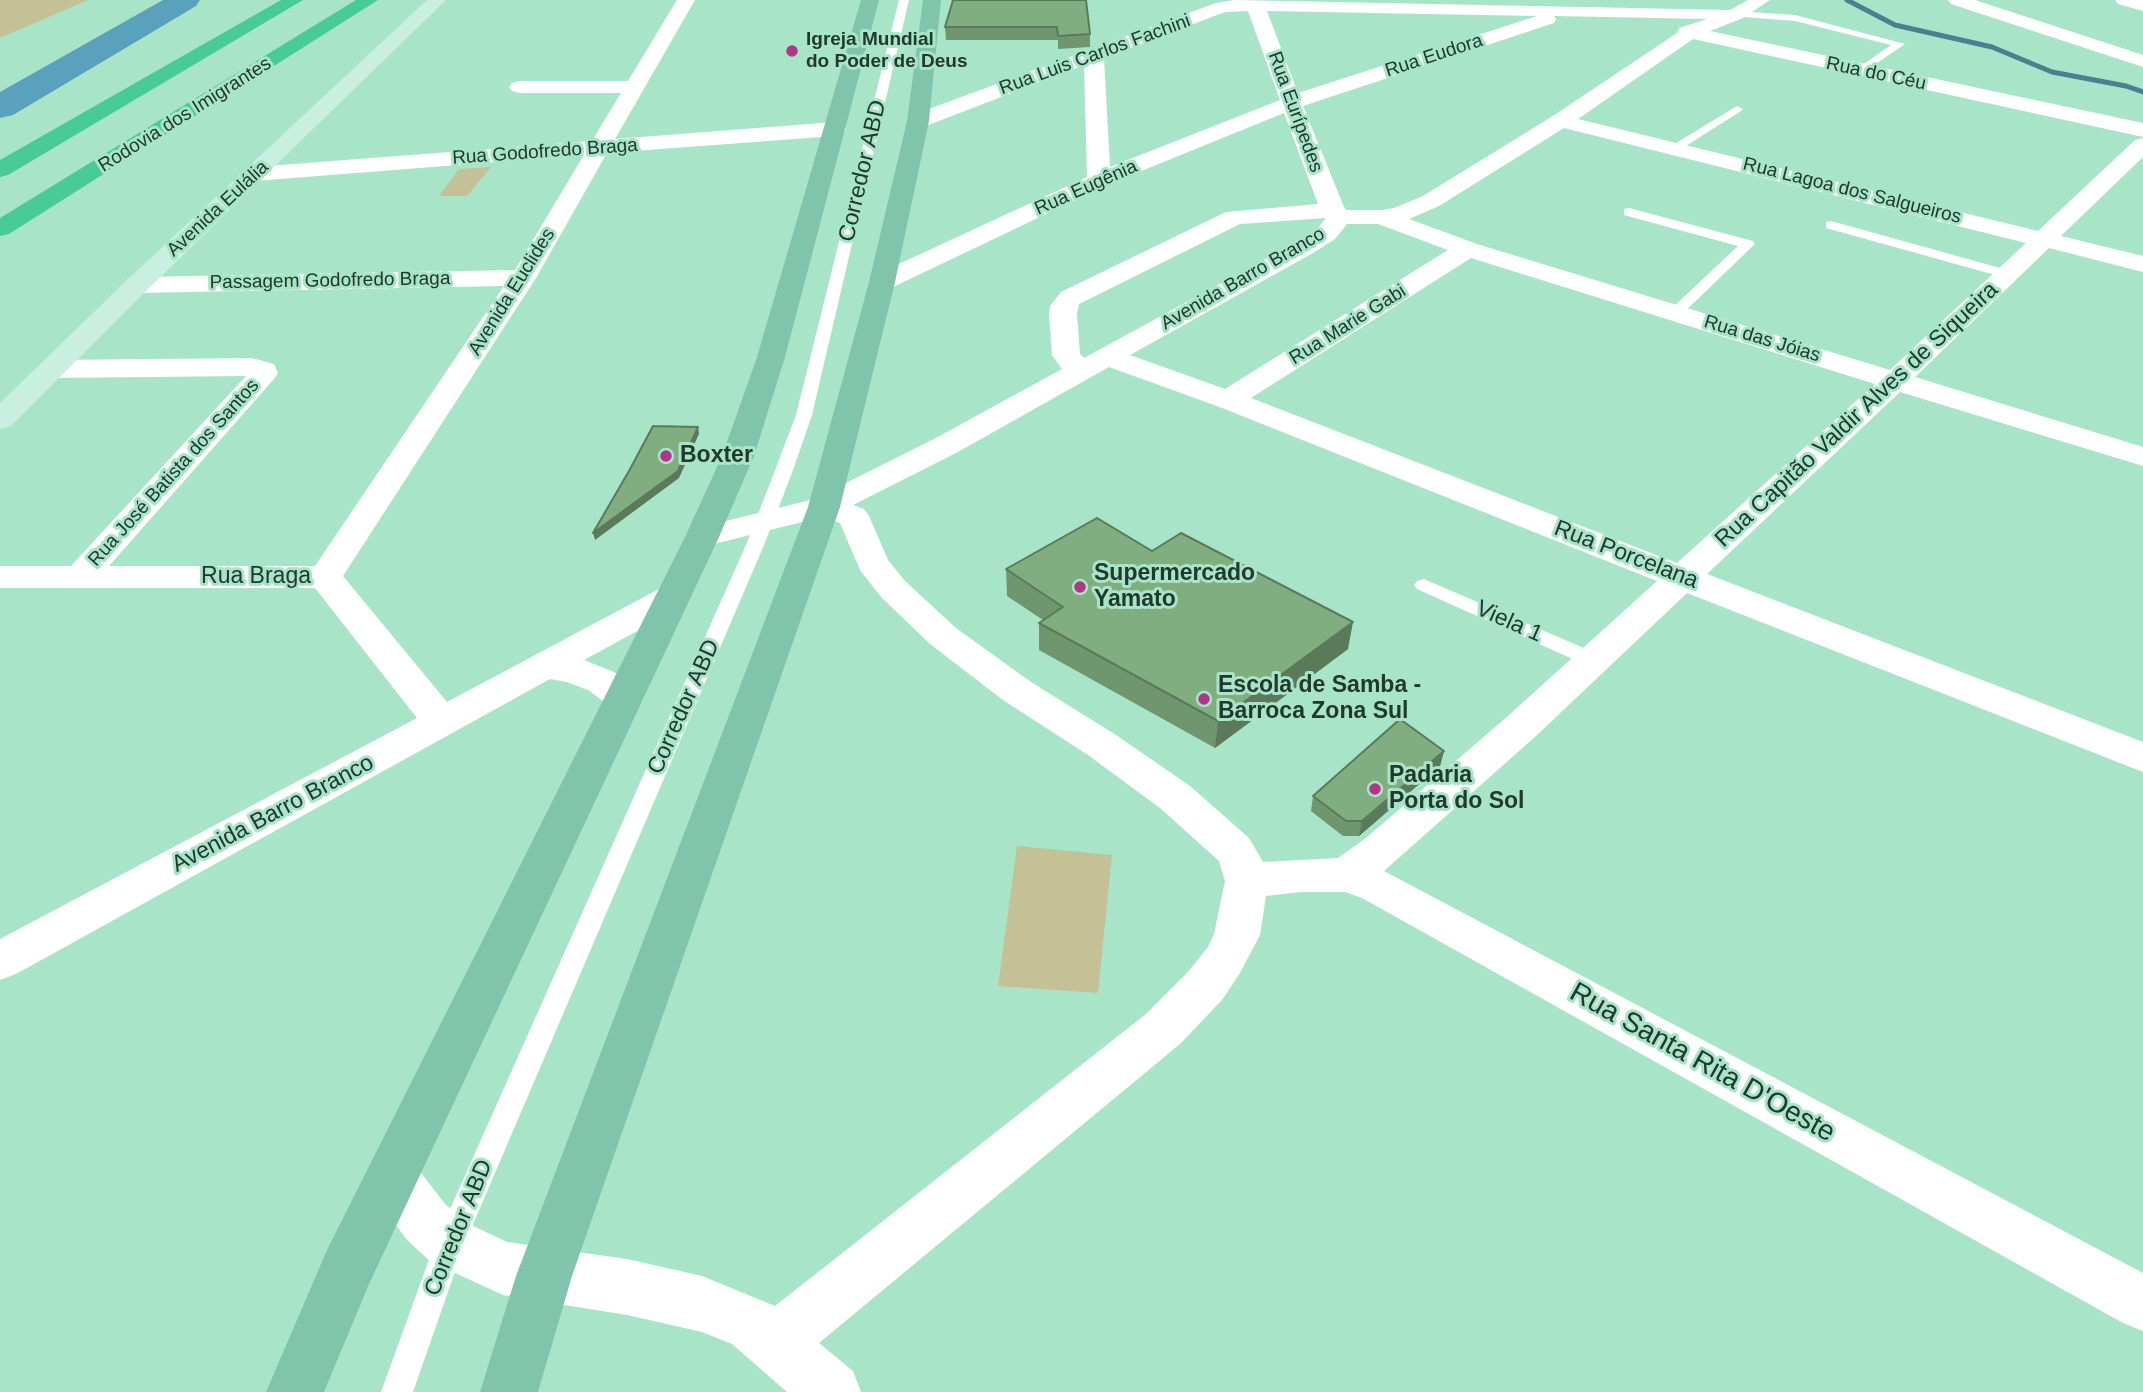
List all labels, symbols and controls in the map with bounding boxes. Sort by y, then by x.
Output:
street label: Rua Luis Carlos Fachini [996,10,1194,100]
place label: Igreja Mundial do Poder de Deus [806,29,968,73]
street label: Rua Eudora [1382,29,1486,83]
marker: Igreja Mundial do Poder de Deus [784,43,800,59]
street label: Rua Eurípedes [1263,49,1327,175]
street label: Rodovia dos Imigrantes [94,52,276,178]
street label: Rua do Céu [1824,52,1928,96]
street label: Corredor ABD [833,98,893,244]
street label: Rua Godofredo Braga [451,134,639,170]
street label: Rua Lagoa dos Salgueiros [1741,153,1963,229]
street label: Rua Eugênia [1031,155,1141,221]
street label: Avenida Eulália [162,156,274,262]
street label: Avenida Barro Branco [1157,223,1329,335]
street label: Avenida Euclides [464,224,560,360]
street label: Passagem Godofredo Braga [209,268,451,294]
street label: Rua Capitão Valdir Alves de Siqueira [1710,276,2004,554]
street label: Rua Marie Gabi [1286,280,1410,370]
street label: Rua das Jóias [1701,310,1823,368]
street label: Rua José Batista dos Santos [84,375,264,571]
place label: Boxter [680,442,753,470]
marker: Boxter [658,448,674,464]
street label: Rua Porcelana [1550,515,1702,595]
place label: Supermercado Yamato [1094,560,1255,614]
street label: Rua Braga [201,563,311,591]
marker: Supermercado Yamato [1072,579,1088,595]
street label: Viela 1 [1471,595,1547,649]
street label: Corredor ABD [642,635,726,779]
place label: Escola de Samba - Barroca Zona Sul [1218,672,1421,726]
marker: Escola de Samba - Barroca Zona Sul [1196,691,1212,707]
street label: Avenida Barro Branco [167,749,379,879]
place label: Padaria Porta do Sol [1389,762,1524,816]
marker: Padaria Porta do Sol [1367,781,1383,797]
street label: Rua Santa Rita D'Oeste [1564,976,1840,1150]
street label: Corredor ABD [419,1156,499,1300]

